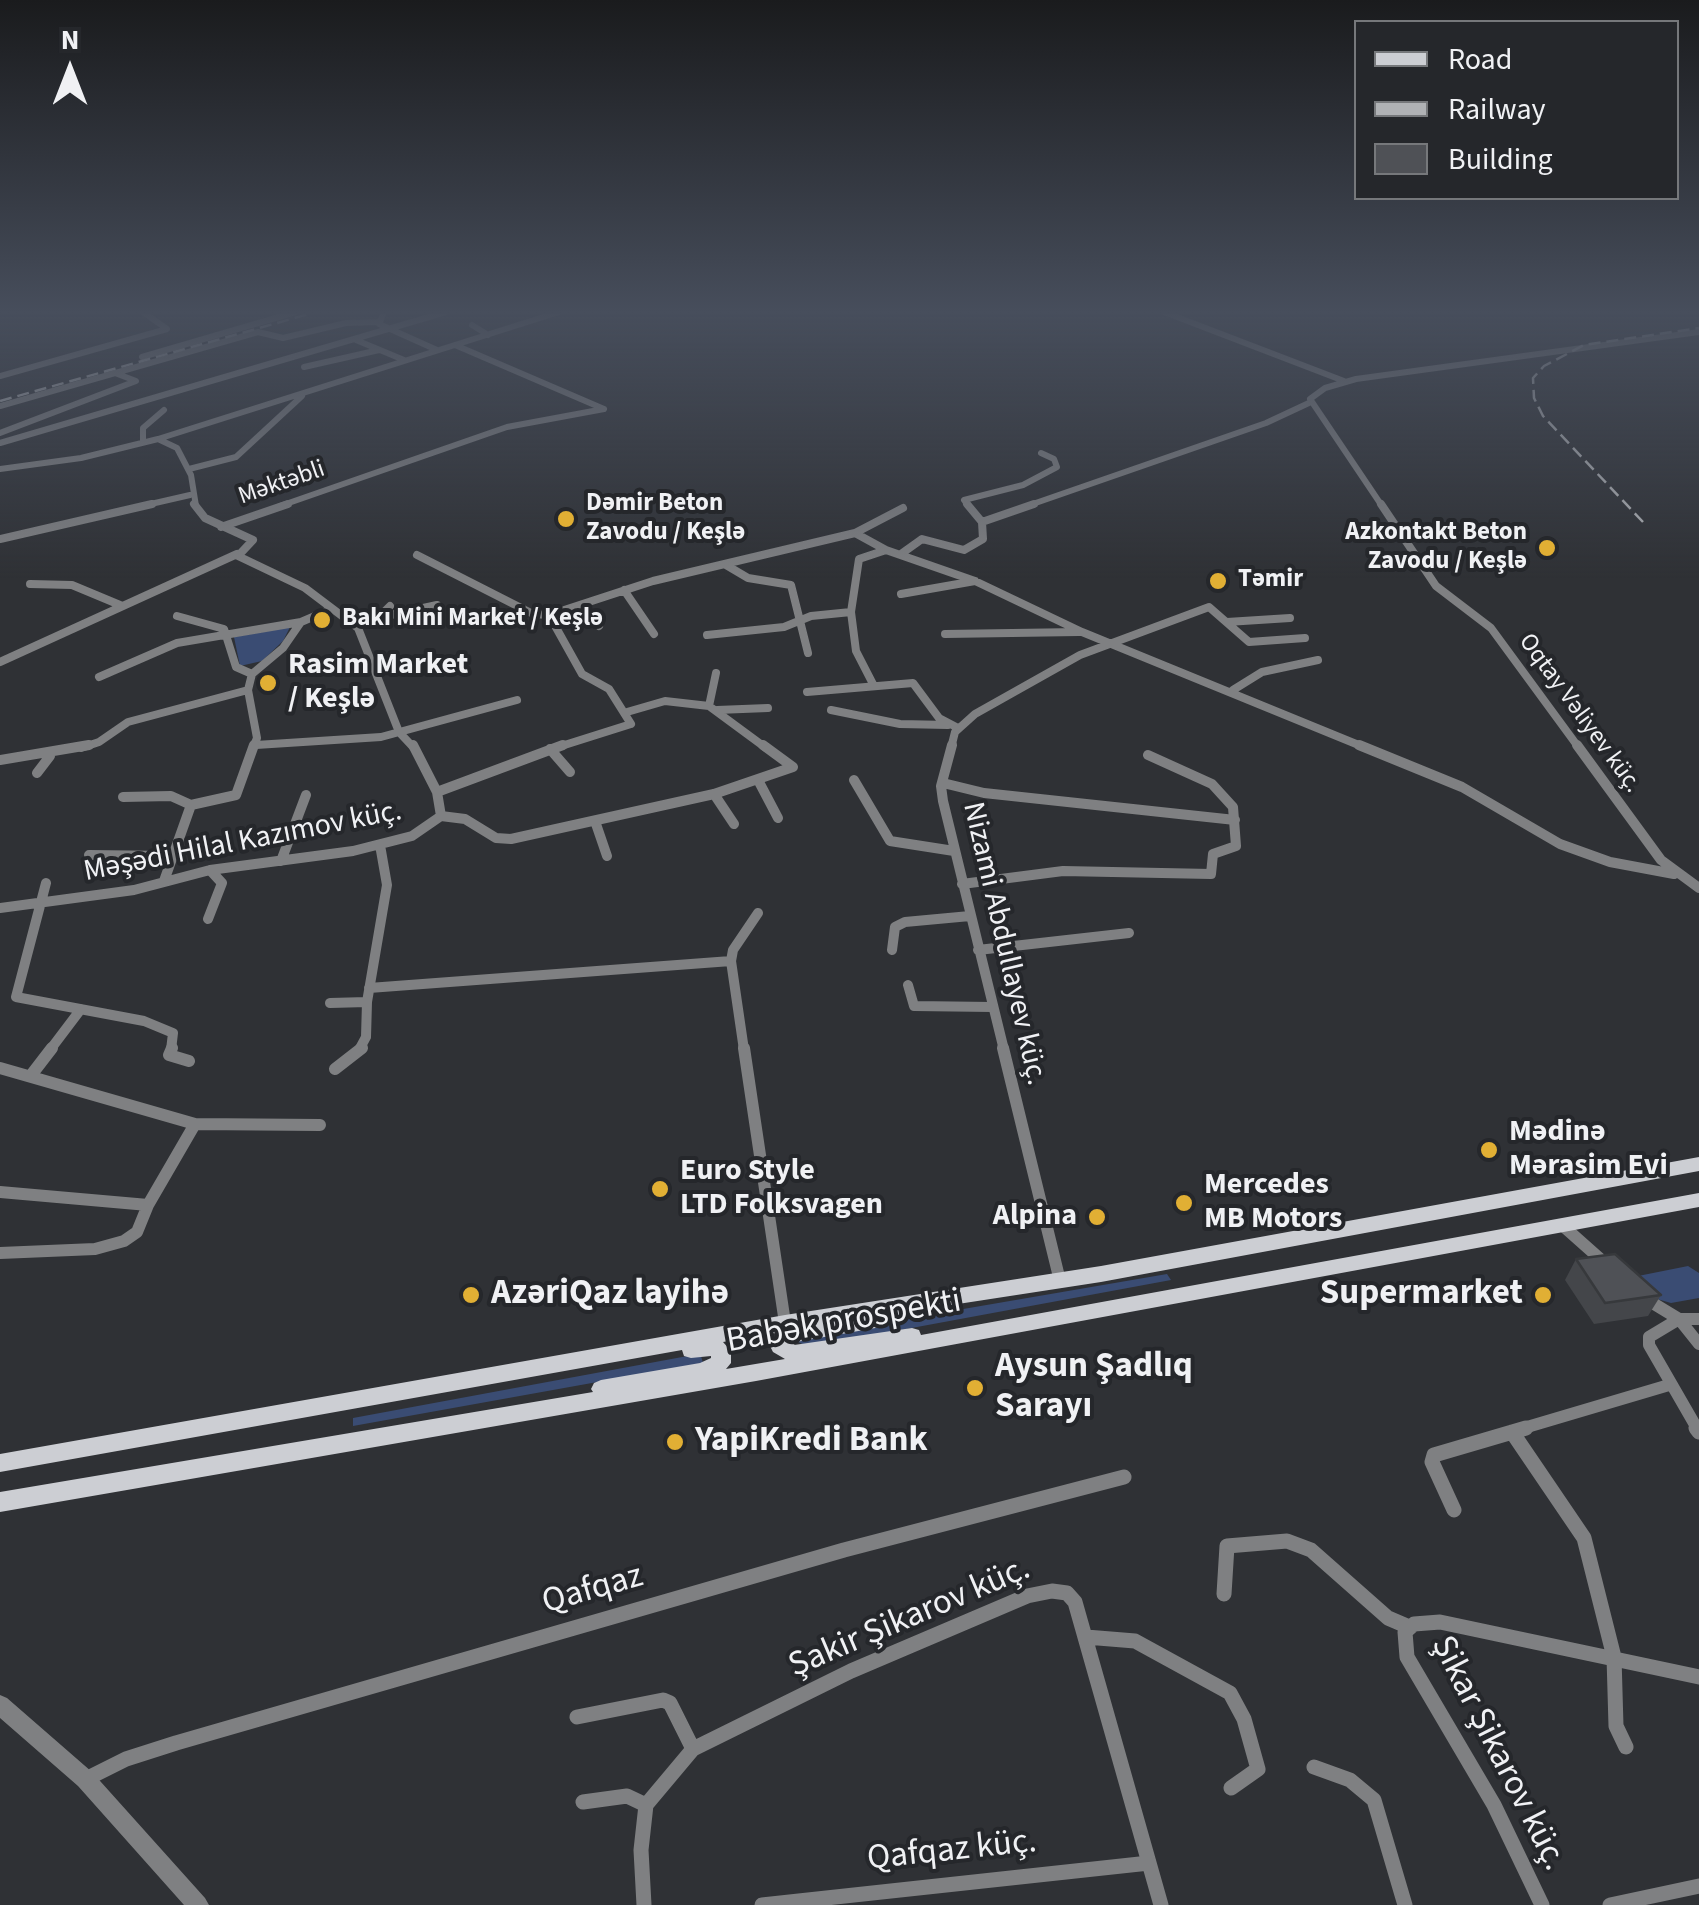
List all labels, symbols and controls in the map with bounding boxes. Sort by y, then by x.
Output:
north arrow [20,20,120,120]
text: N [61,20,79,60]
legend [1354,20,1679,200]
text: Road [1448,38,1512,81]
text: Railway [1448,88,1546,131]
text: Building [1448,138,1553,181]
street label: Məktəbli [235,455,329,513]
place label: Dəmir Beton Zavodu / Keşlə [586,490,745,549]
marker: Dəmir Beton Zavodu / Keşlə [555,508,577,530]
place label: Azkontakt Beton Zavodu / Keşlə [1345,519,1527,578]
marker: Azkontakt Beton Zavodu / Keşlə [1536,537,1558,559]
place label: Təmir [1238,566,1303,596]
marker: Təmir [1207,570,1229,592]
place label: Bakı Mini Market / Keşlə [342,605,603,635]
marker: Bakı Mini Market / Keşlə [311,609,333,631]
street label: Oqtay Vəliyev küç. [1511,629,1647,799]
place label: Rasim Market / Keşlə [288,648,468,718]
marker: Rasim Market / Keşlə [257,672,279,694]
street label: Məşədi Hilal Kazımov küç. [81,795,405,891]
street label: Nizami Abdullayev küç. [953,799,1053,1089]
place label: Mədinə Mərasim Evi [1509,1115,1668,1186]
marker: Mədinə Mərasim Evi [1478,1139,1500,1161]
place label: Euro Style LTD Folksvagen [680,1154,883,1224]
place label: Mercedes MB Motors [1204,1168,1342,1238]
marker: Euro Style LTD Folksvagen [649,1178,671,1200]
marker: Mercedes MB Motors [1173,1192,1195,1214]
place label: Alpina [993,1199,1077,1235]
marker: Alpina [1086,1206,1108,1228]
place label: AzəriQaz layihə [491,1274,729,1316]
place label: Supermarket [1320,1274,1523,1316]
street label: Babək prospekti [723,1282,965,1364]
marker: AzəriQaz layihə [460,1284,482,1306]
marker: Supermarket [1532,1284,1554,1306]
place label: Aysun Şadlıq Sarayı [995,1347,1193,1429]
marker: Aysun Şadlıq Sarayı [964,1377,986,1399]
place label: YapiKredi Bank [695,1421,928,1463]
marker: YapiKredi Bank [664,1431,686,1453]
street label: Şakir Şikarov küç. [783,1549,1037,1689]
street label: Qafqaz [538,1557,648,1625]
street label: Şikar Şikarov küç. [1420,1630,1574,1878]
street label: Qafqaz küç. [865,1822,1039,1882]

